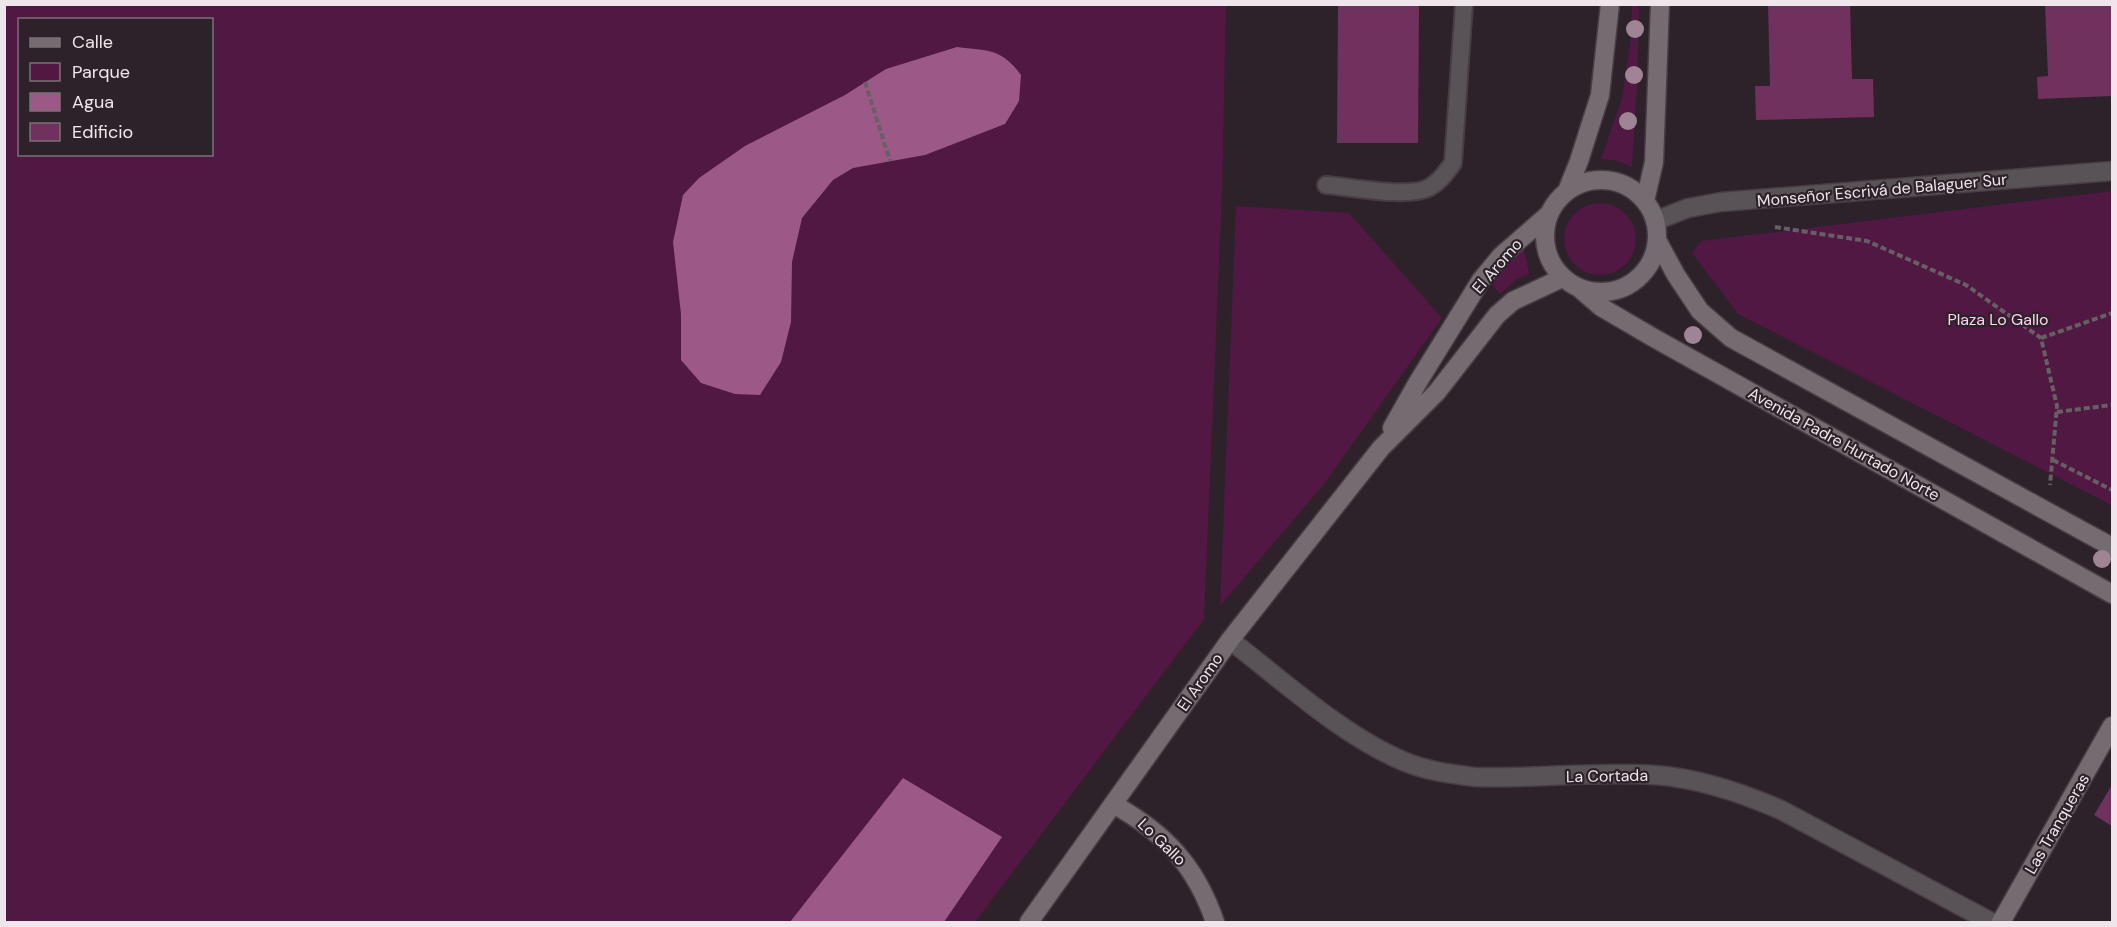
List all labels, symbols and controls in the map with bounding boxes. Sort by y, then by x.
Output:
legend [18,18,213,156]
text: Calle [72,30,113,54]
text: Parque [72,60,130,84]
text: Agua [72,90,114,114]
text: Edificio [72,120,133,144]
street label: Monseñor Escrivá de Balaguer Sur [1756,169,2008,211]
street label: El Aromo [1467,234,1527,298]
park label: Plaza Lo Gallo [1947,309,2049,330]
street label: Avenida Padre Hurtado Norte [1744,382,1944,506]
street label: El Aromo [1172,649,1228,715]
street label: La Cortada [1566,765,1648,787]
street label: Las Tranqueras [2020,770,2094,878]
street label: Lo Gallo [1133,814,1191,870]

